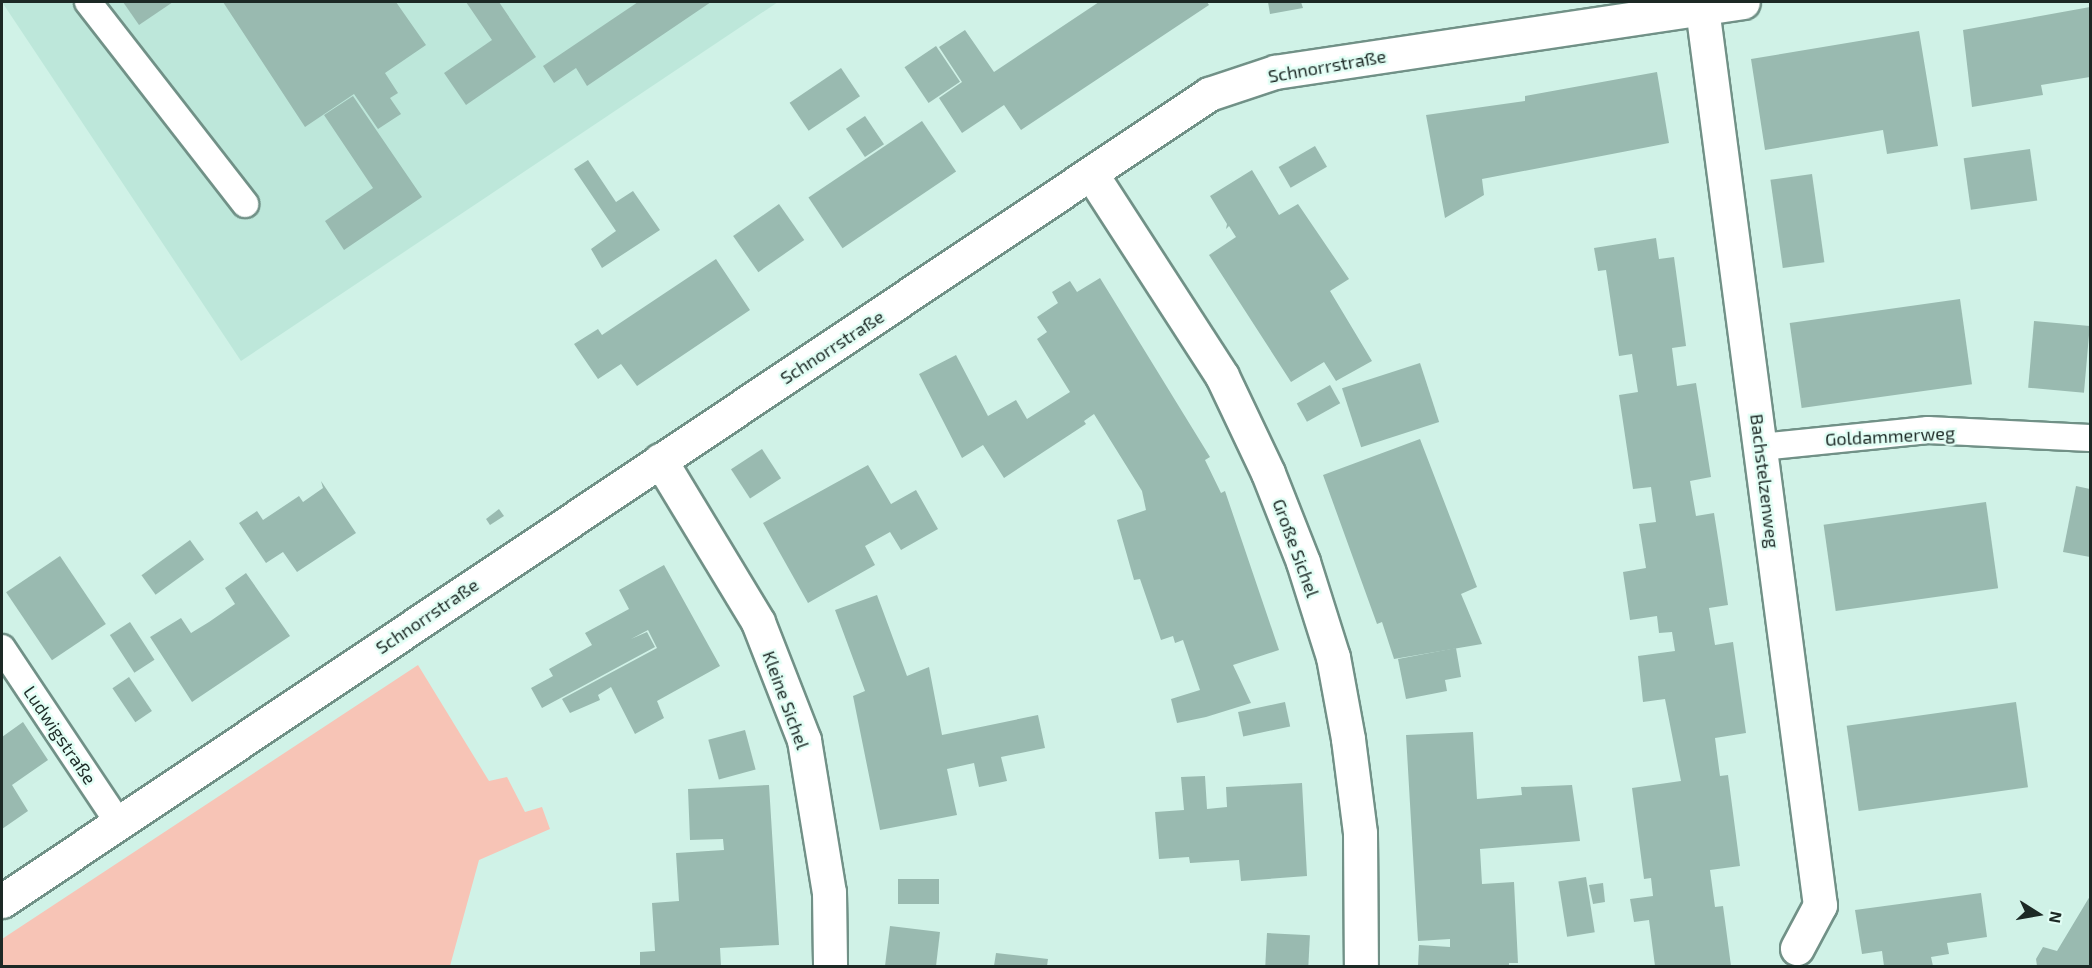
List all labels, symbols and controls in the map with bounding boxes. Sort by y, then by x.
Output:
street label: Schnorrstraße [1266,45,1388,87]
street label: Schnorrstraße [776,305,888,389]
street label: Bachstelzenweg [1746,413,1784,549]
street label: Goldammerweg [1825,422,1955,450]
street label: Große Sichel [1268,496,1324,600]
street label: Schnorrstraße [371,574,483,658]
street label: Kleine Sichel [758,648,814,752]
street label: Ludwigstraße [19,682,101,788]
north arrow [2008,884,2068,944]
text: N [2046,910,2067,925]

